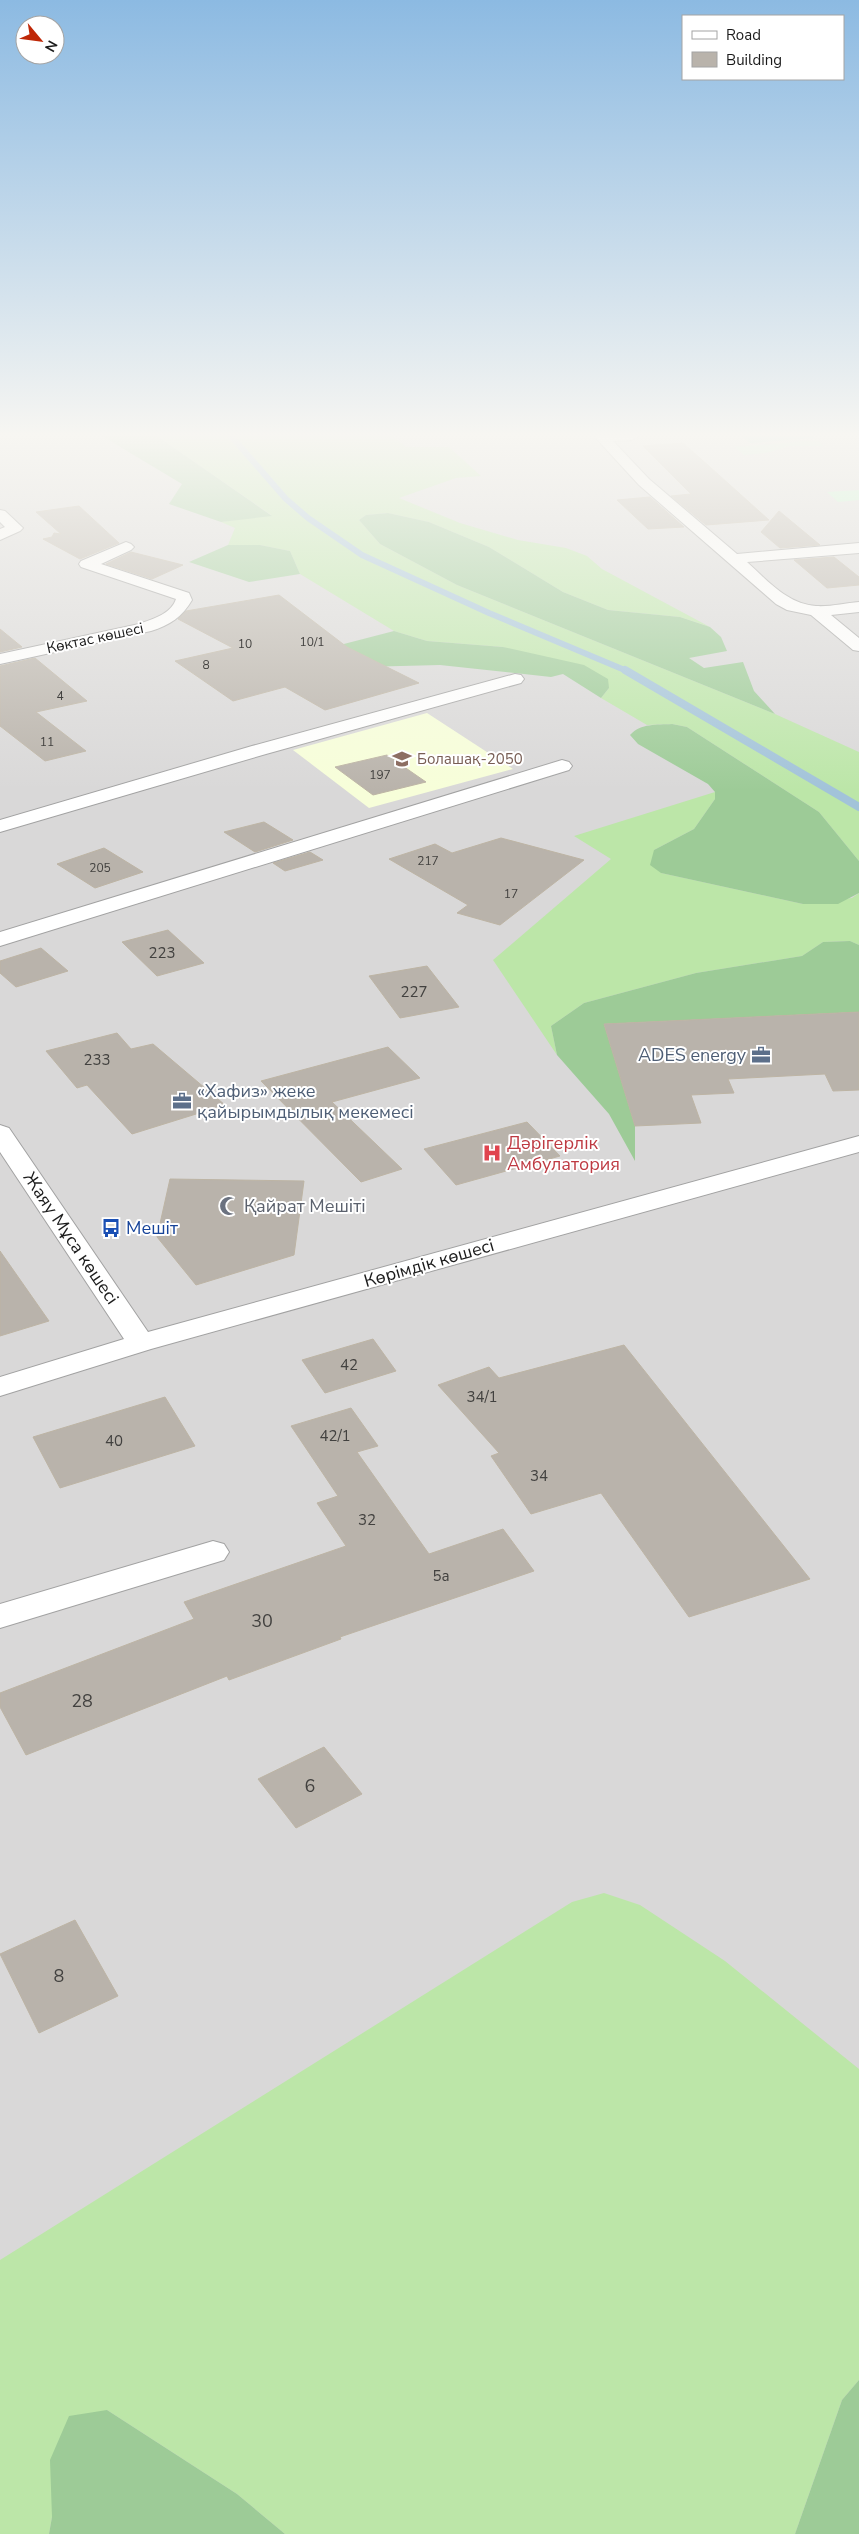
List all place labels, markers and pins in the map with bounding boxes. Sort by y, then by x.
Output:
school or university icon: Болашақ-2050 [391,748,413,770]
place label: Болашақ-2050 [417,749,523,769]
place label: ADES energy [638,1043,747,1067]
office icon: ADES energy [750,1044,772,1066]
place label: «Хафиз» жеке қайырымдылық мекемесі [197,1079,414,1124]
office icon: «Хафиз» жеке қайырымдылық мекемесі [171,1090,193,1112]
place label: Дәрігерлік Амбулатория [507,1131,620,1176]
hospital icon: Дәрігерлік Амбулатория [481,1142,503,1164]
place label: Қайрат Мешіті [244,1194,366,1218]
mosque icon: Қайрат Мешіті [218,1195,240,1217]
place label: Мешіт [126,1216,178,1240]
bus stop icon: Мешіт [100,1217,122,1239]

